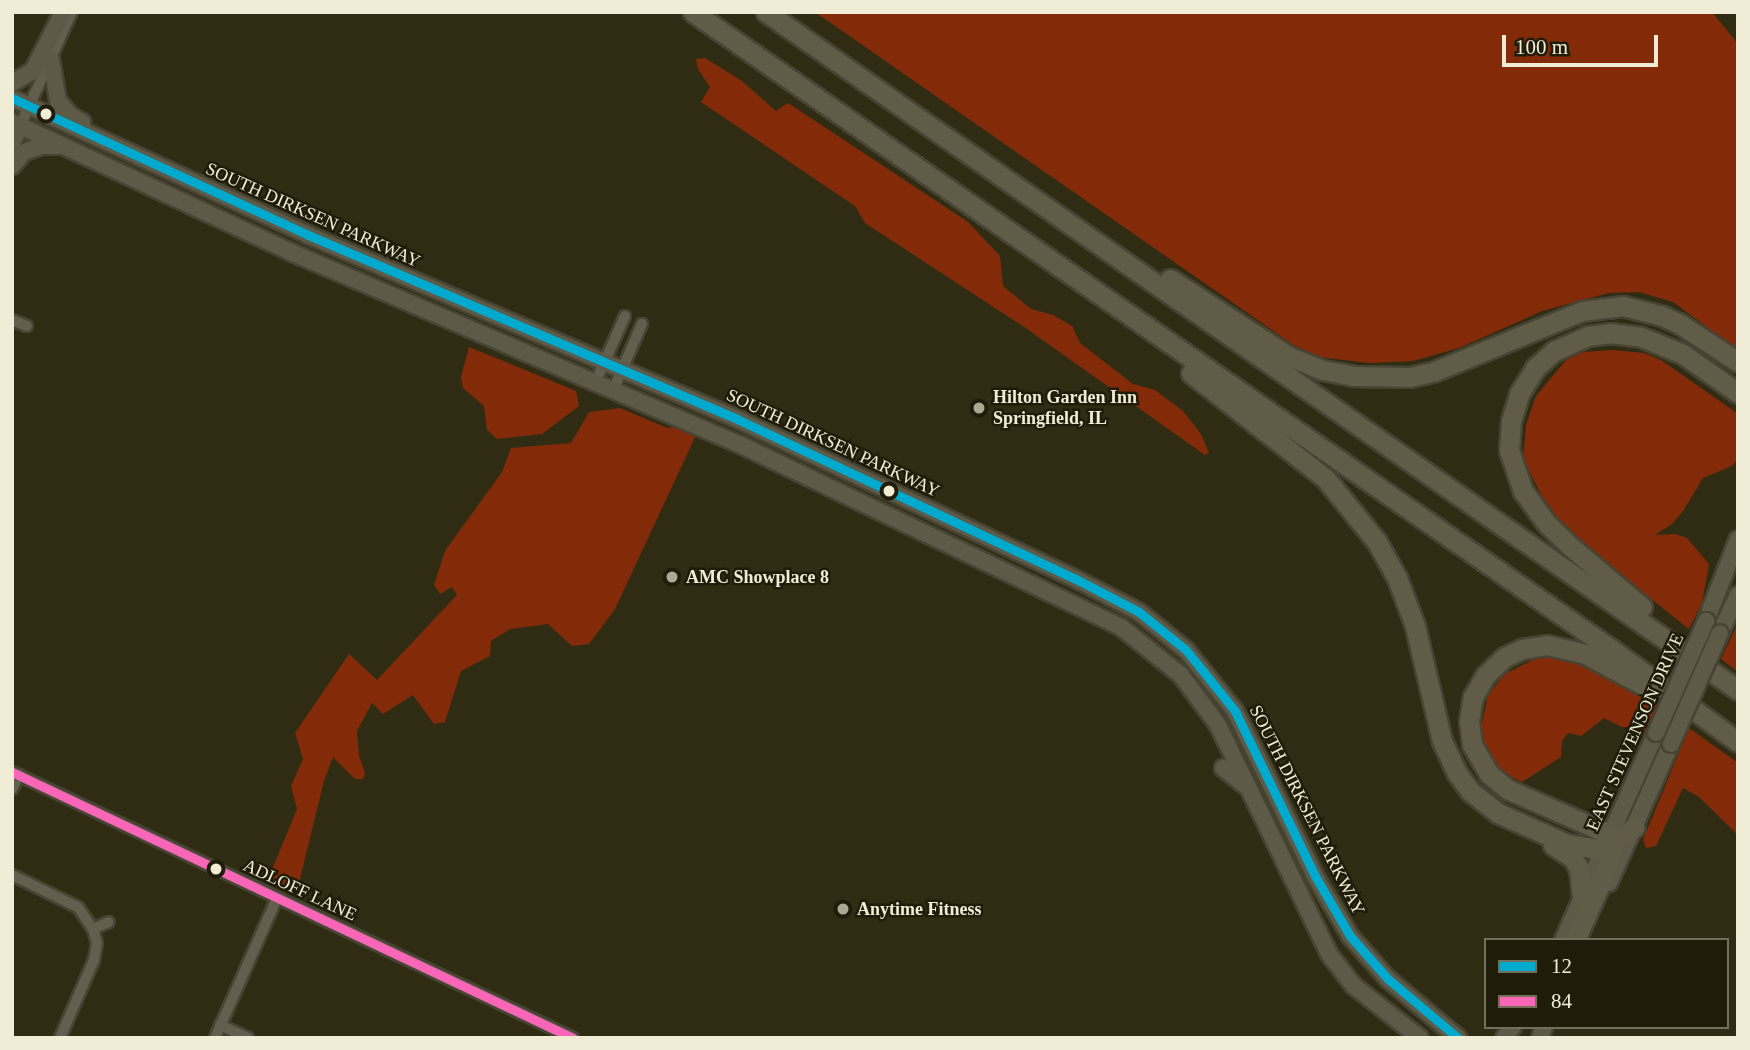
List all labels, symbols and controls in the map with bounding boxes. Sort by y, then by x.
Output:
scale bar [1505,21,1661,65]
text: 100 m [1515,35,1568,59]
unlabelled marker [39,107,53,121]
street label: SOUTH DIRKSEN PARKWAY [202,158,424,272]
street label: SOUTH DIRKSEN PARKWAY [723,384,943,502]
place label: Hilton Garden Inn Springfield, IL [993,387,1137,430]
marker: Hilton Garden Inn Springfield, IL [971,400,987,416]
unlabelled marker [882,484,896,498]
place label: AMC Showplace 8 [686,566,829,588]
marker: AMC Showplace 8 [664,569,680,585]
street label: EAST STEVENSON DRIVE [1582,630,1688,834]
street label: SOUTH DIRKSEN PARKWAY [1245,701,1369,919]
street label: ADLOFF LANE [240,854,360,926]
unlabelled marker [209,862,223,876]
place label: Anytime Fitness [857,898,981,920]
marker: Anytime Fitness [835,901,851,917]
legend [1484,938,1729,1029]
text: 12 [1551,954,1572,978]
text: 84 [1551,989,1572,1013]

